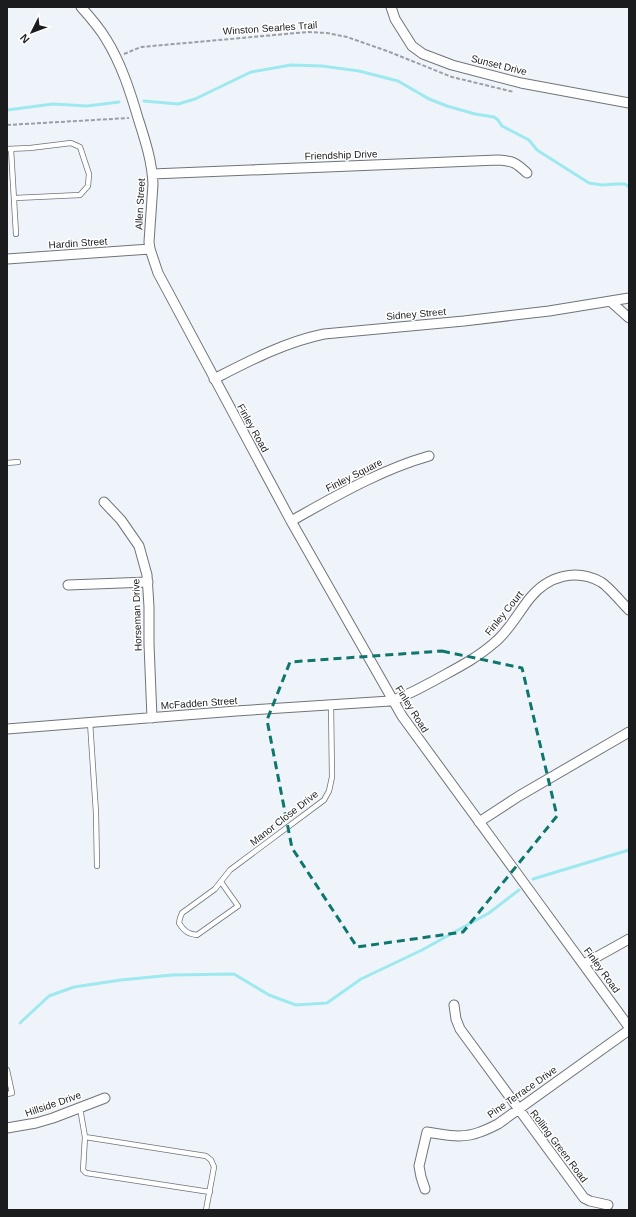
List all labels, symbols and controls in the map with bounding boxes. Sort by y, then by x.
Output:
north arrow [12,12,52,52]
street label: Winston Searles Trail [222,19,318,37]
text: N [17,32,32,46]
street label: Sunset Drive [470,53,529,77]
street label: Friendship Drive [304,148,378,162]
street label: Allen Street [133,178,147,230]
street label: Hardin Street [48,235,108,251]
street label: Sidney Street [386,306,447,322]
street label: Finley Road [235,402,271,454]
street label: Finley Square [324,456,384,494]
street label: Horseman Drive [130,578,144,651]
street label: Finley Court [483,588,525,637]
street label: Finley Road [393,683,431,735]
street label: McFadden Street [160,695,238,711]
street label: Manor Close Drive [248,788,320,848]
street label: Finley Road [582,945,622,995]
street label: Pine Terrace Drive [485,1064,559,1120]
street label: Hillside Drive [24,1089,83,1119]
street label: Rolling Green Road [528,1108,590,1184]

